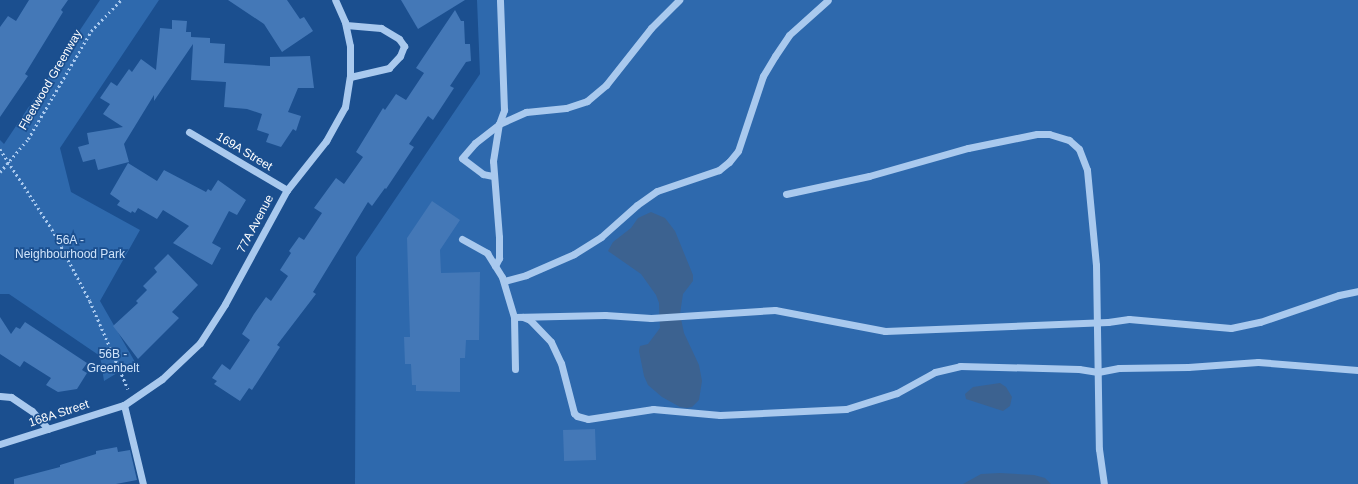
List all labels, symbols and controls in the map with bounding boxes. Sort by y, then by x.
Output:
street label: Fleetwood Greenway [16,27,86,133]
street label: 169A Street [213,130,275,174]
street label: 77A Avenue [234,192,278,256]
park label: 56A - Neighbourhood Park [15,234,125,262]
park label: 56B - Greenbelt [87,348,139,376]
street label: 168A Street [27,397,91,431]

